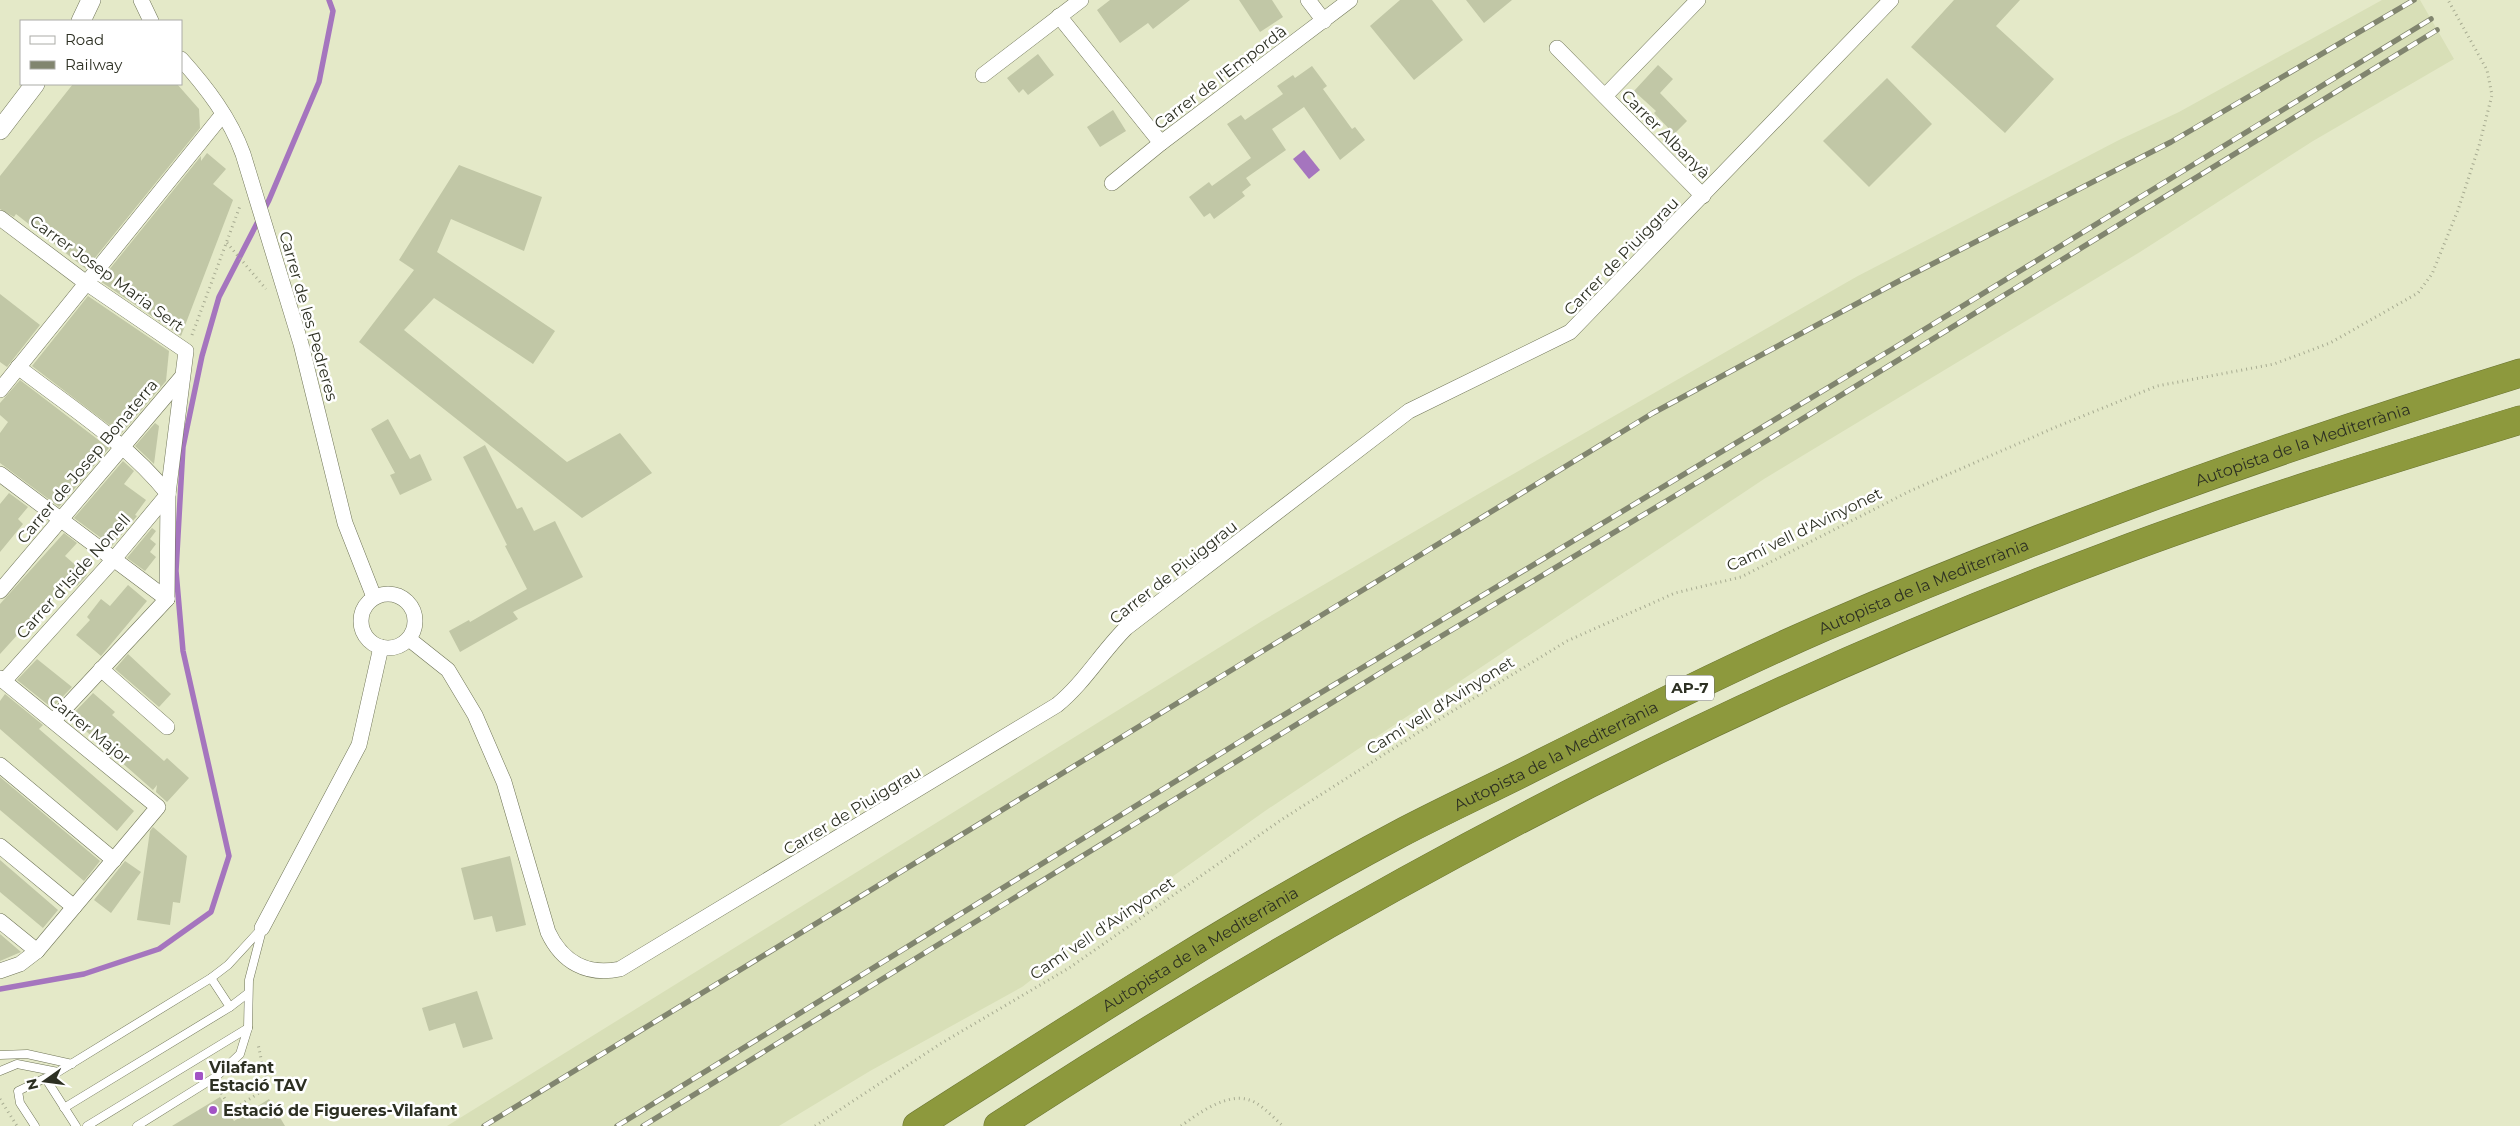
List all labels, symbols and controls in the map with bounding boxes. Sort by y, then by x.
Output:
legend [20,20,182,85]
street label: Carrer de l'Empordà [1150,21,1290,133]
text: Road [65,30,104,49]
text: Railway [65,55,123,74]
street label: Carrer Albanyà [1617,86,1714,183]
street label: Carrer de Piuiggrau [1560,193,1683,319]
street label: Carrer Josep Maria Sert [26,211,188,336]
street label: Carrer de les Pedreres [275,229,342,403]
street label: Carrer de Josep Bonaterra [13,375,162,547]
street label: Autopista de la Mediterrània [2193,399,2413,490]
street label: Camí vell d'Avinyonet [1723,483,1885,575]
street label: Carrer d'Iside Nonell [12,510,134,643]
street label: Carrer de Piuiggrau [1106,517,1241,628]
street label: Autopista de la Mediterrània [1815,535,2032,638]
street label: Camí vell d'Avinyonet [1363,652,1518,759]
road number: AP-7 [1666,676,1714,700]
street label: Carrer Major [45,691,134,768]
street label: Autopista de la Mediterrània [1451,697,1661,815]
street label: Carrer de Piuiggrau [780,762,924,859]
street label: Camí vell d'Avinyonet [1026,873,1179,984]
street label: Autopista de la Mediterrània [1099,883,1302,1016]
north arrow [20,1056,70,1106]
place label: Vilafant Estació TAV [208,1058,308,1095]
marker: Vilafant Estació TAV [193,1070,205,1082]
text: N [22,1076,42,1092]
place label: Estació de Figueres-Vilafant [223,1101,457,1120]
marker: Estació de Figueres-Vilafant [207,1104,219,1116]

